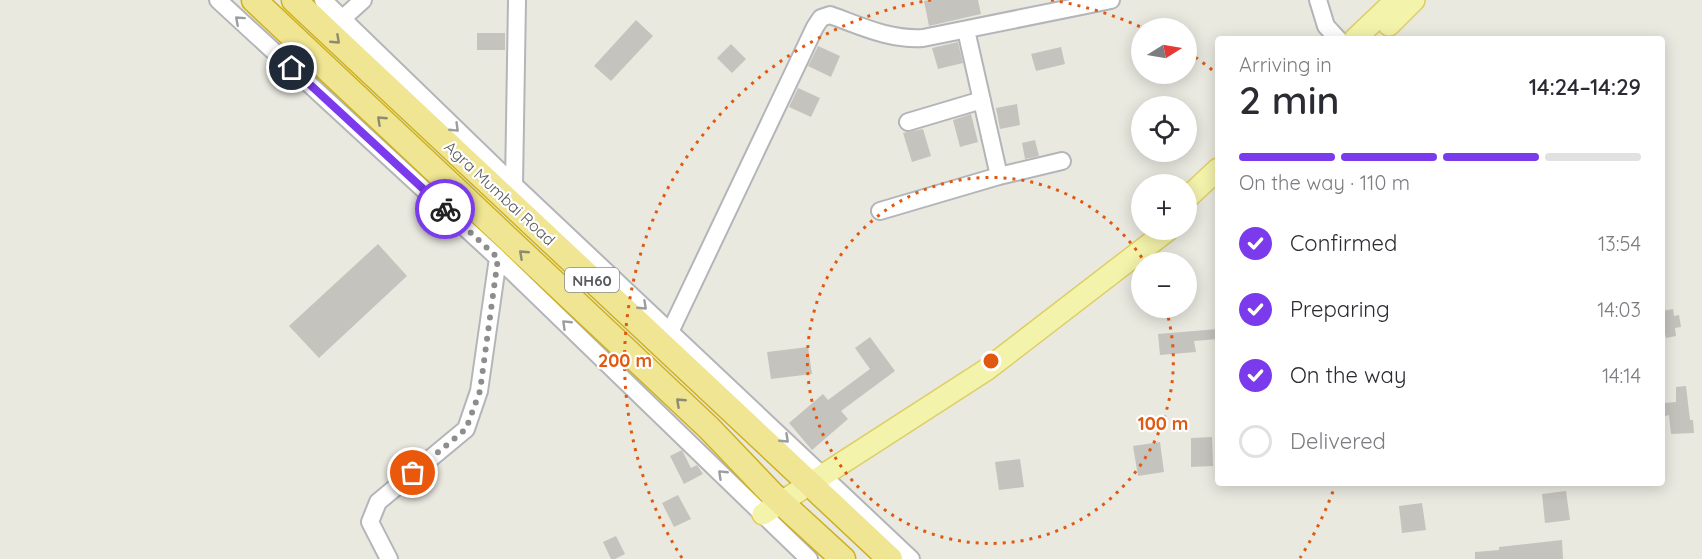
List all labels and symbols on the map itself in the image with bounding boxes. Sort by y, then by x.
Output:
one-way arrow [236,16,246,27]
north arrow [1131,18,1197,84]
one-way arrow [330,33,340,44]
pin [266,42,317,93]
one-way arrow [377,116,388,127]
one-way arrow [448,121,459,132]
street label: Agra Mumbai Road [440,137,560,249]
courier [415,179,475,239]
one-way arrow [519,250,530,261]
road number: NH60 [565,268,619,292]
one-way arrow [636,299,646,310]
one-way arrow [563,321,574,332]
text: 200 m [598,349,652,372]
centre of rings [981,351,1001,371]
one-way arrow [677,398,688,409]
text: 100 m [1138,412,1188,435]
one-way arrow [777,432,788,443]
pin [387,447,438,498]
one-way arrow [718,471,729,482]

